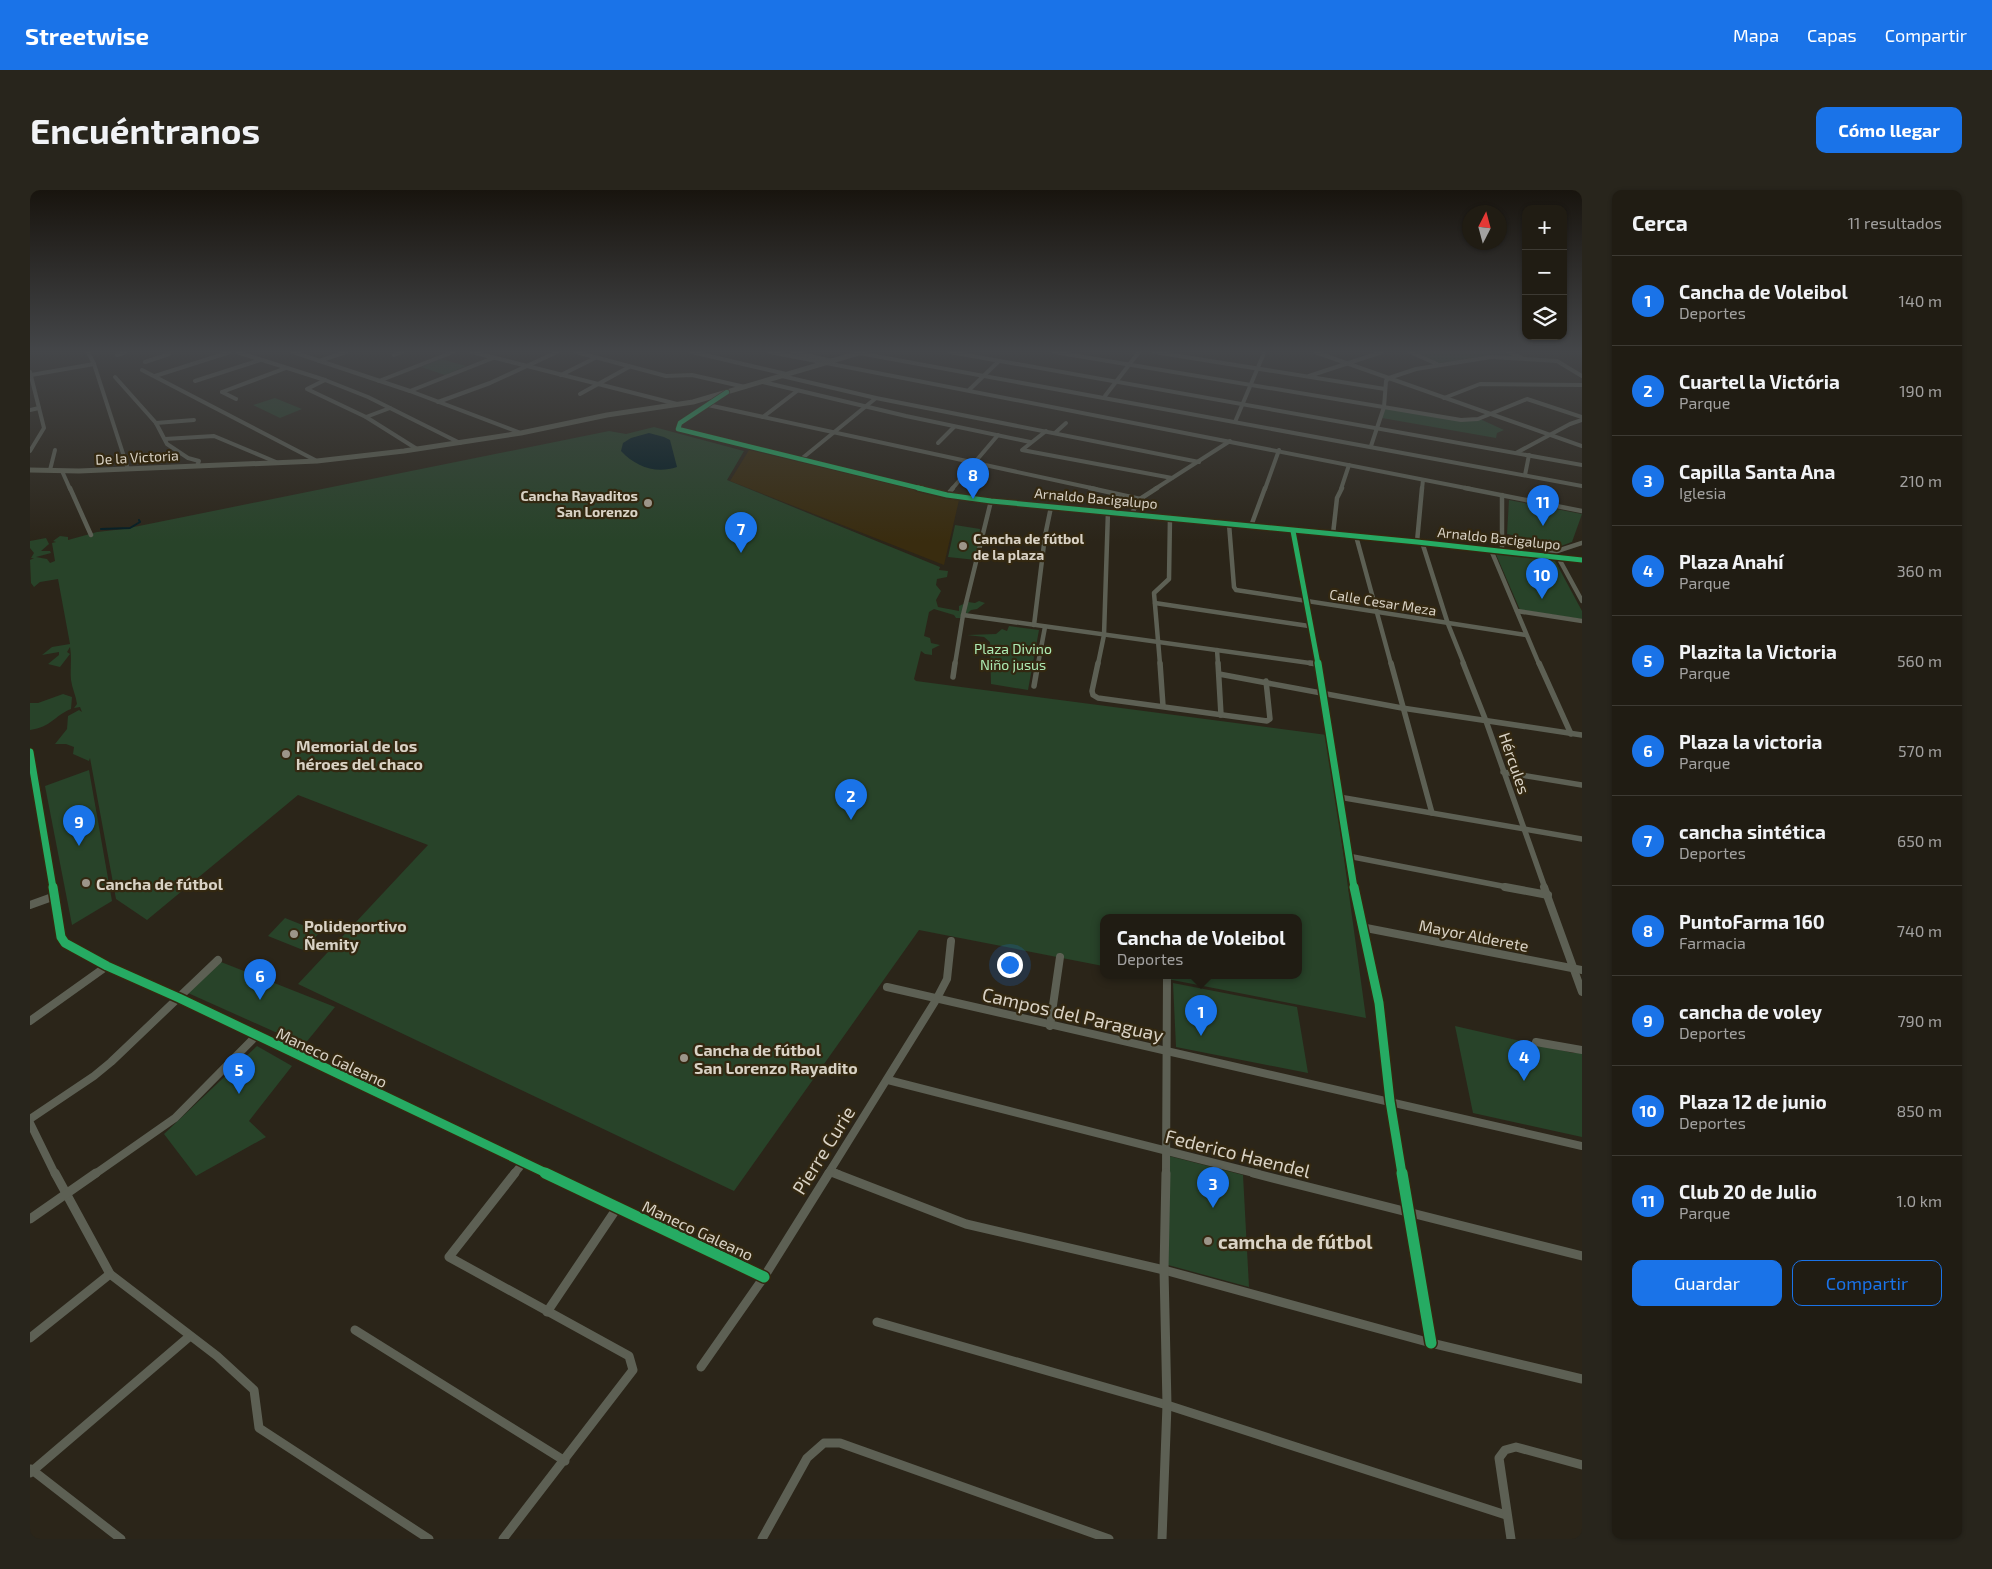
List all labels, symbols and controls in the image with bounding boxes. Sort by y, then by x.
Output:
text: Streetwise [25,21,149,50]
text: Mapa [1733,24,1779,46]
text: Capas [1807,24,1857,46]
text: Compartir [1885,24,1967,46]
button: Cómo llegar [1816,107,1962,153]
text: Encuéntranos [30,109,260,151]
north arrow [1462,205,1507,250]
map controls [1522,205,1567,340]
button: + [1522,205,1567,250]
text: Cerca [1632,210,1688,235]
text: 11 resultados [1848,213,1942,232]
button: − [1522,250,1567,295]
text: Cancha de Voleibol [1679,280,1848,303]
text: 1 [1645,291,1651,310]
text: 140 m [1899,291,1942,310]
button: layers [1522,295,1567,340]
text: Deportes [1679,303,1746,322]
text: Cuartel la Victória [1679,370,1840,393]
text: 2 [1643,381,1653,400]
text: 190 m [1899,381,1942,400]
text: Parque [1679,393,1730,412]
street label: De la Victoria [95,446,179,468]
pin: 8 [957,458,989,499]
text: Capilla Santa Ana [1679,460,1835,483]
text: 3 [1643,471,1653,490]
text: 210 m [1899,471,1942,490]
text: Iglesia [1679,483,1726,502]
street label: Arnaldo Bacigalupo [1034,484,1158,512]
pin: 11 [1527,485,1559,526]
place label: Cancha Rayaditos San Lorenzo [520,487,638,520]
marker: Cancha Rayaditos San Lorenzo [642,497,654,509]
pin: 7 [725,512,757,553]
street label: Arnaldo Bacigalupo [1437,523,1561,553]
place label: Cancha de fútbol de la plaza [973,530,1085,563]
marker: Cancha de fútbol de la plaza [957,540,969,552]
text: Plaza Anahí [1679,550,1784,573]
pin: 10 [1526,558,1558,599]
text: 4 [1643,561,1653,580]
text: 360 m [1897,561,1942,580]
text: Parque [1679,573,1730,592]
street label: Calle Cesar Meza [1328,585,1438,619]
park label: Plaza Divino Niño jusus [974,640,1052,673]
text: Plazita la Victoria [1679,640,1837,663]
text: 5 [1644,651,1652,670]
text: 560 m [1897,651,1942,670]
text: Parque [1679,663,1730,682]
street label: Hércules [1496,730,1534,796]
text: Plaza la victoria [1679,730,1822,753]
place label: Memorial de los héroes del chaco [296,736,423,773]
text: 6 [1643,741,1653,760]
text: 570 m [1898,741,1942,760]
marker: Memorial de los héroes del chaco [280,748,292,760]
text: Parque [1679,753,1730,772]
pin: 2 [835,779,867,820]
pin: 9 [63,805,95,846]
text: cancha sintética [1679,820,1826,843]
text: 7 [1644,831,1652,850]
text: 650 m [1897,831,1942,850]
text: Deportes [1679,843,1746,862]
place label: Cancha de fútbol [96,874,224,893]
marker: Cancha de fútbol [80,877,92,889]
text: PuntoFarma 160 [1679,910,1825,933]
popup [1100,914,1302,979]
street label: Mayor Alderete [1417,915,1531,955]
place label: Polideportivo Ñemity [304,916,407,954]
text: 8 [1643,921,1653,940]
text: 740 m [1897,921,1942,940]
text: Cancha de Voleibol [1117,926,1285,949]
marker: Polideportivo Ñemity [288,928,300,940]
text: Farmacia [1679,933,1746,952]
text: Deportes [1117,949,1183,968]
your location [997,952,1023,978]
pin: 6 [244,959,276,1000]
street label: Campos del Paraguay [980,982,1166,1046]
pin: 1 [1185,995,1217,1036]
text: cancha de voley [1679,1000,1822,1023]
text: 9 [1643,1011,1653,1030]
text: 790 m [1897,1011,1942,1030]
street label: Maneco Galeano [273,1023,391,1091]
text: Deportes [1679,1023,1746,1042]
place label: Cancha de fútbol San Lorenzo Rayadito [694,1040,858,1078]
pin: 4 [1508,1040,1540,1081]
marker: Cancha de fútbol San Lorenzo Rayadito [678,1052,690,1064]
pin: 5 [223,1053,255,1094]
text: Plaza 12 de junio [1679,1090,1827,1113]
text: 10 [1639,1101,1657,1120]
text: 850 m [1896,1101,1942,1120]
street label: Pierre Curie [787,1102,859,1198]
text: Deportes [1679,1113,1746,1132]
street label: Federico Haendel [1163,1124,1313,1182]
pin: 3 [1197,1167,1229,1208]
text: Club 20 de Julio [1679,1180,1817,1203]
text: 11 [1641,1191,1655,1210]
text: 1.0 km [1897,1191,1942,1210]
street label: Maneco Galeano [639,1196,757,1264]
text: Parque [1679,1203,1730,1222]
place label: camcha de fútbol [1218,1230,1373,1253]
marker: camcha de fútbol [1202,1235,1214,1247]
button: Guardar [1632,1260,1782,1306]
button: Compartir [1792,1260,1942,1306]

